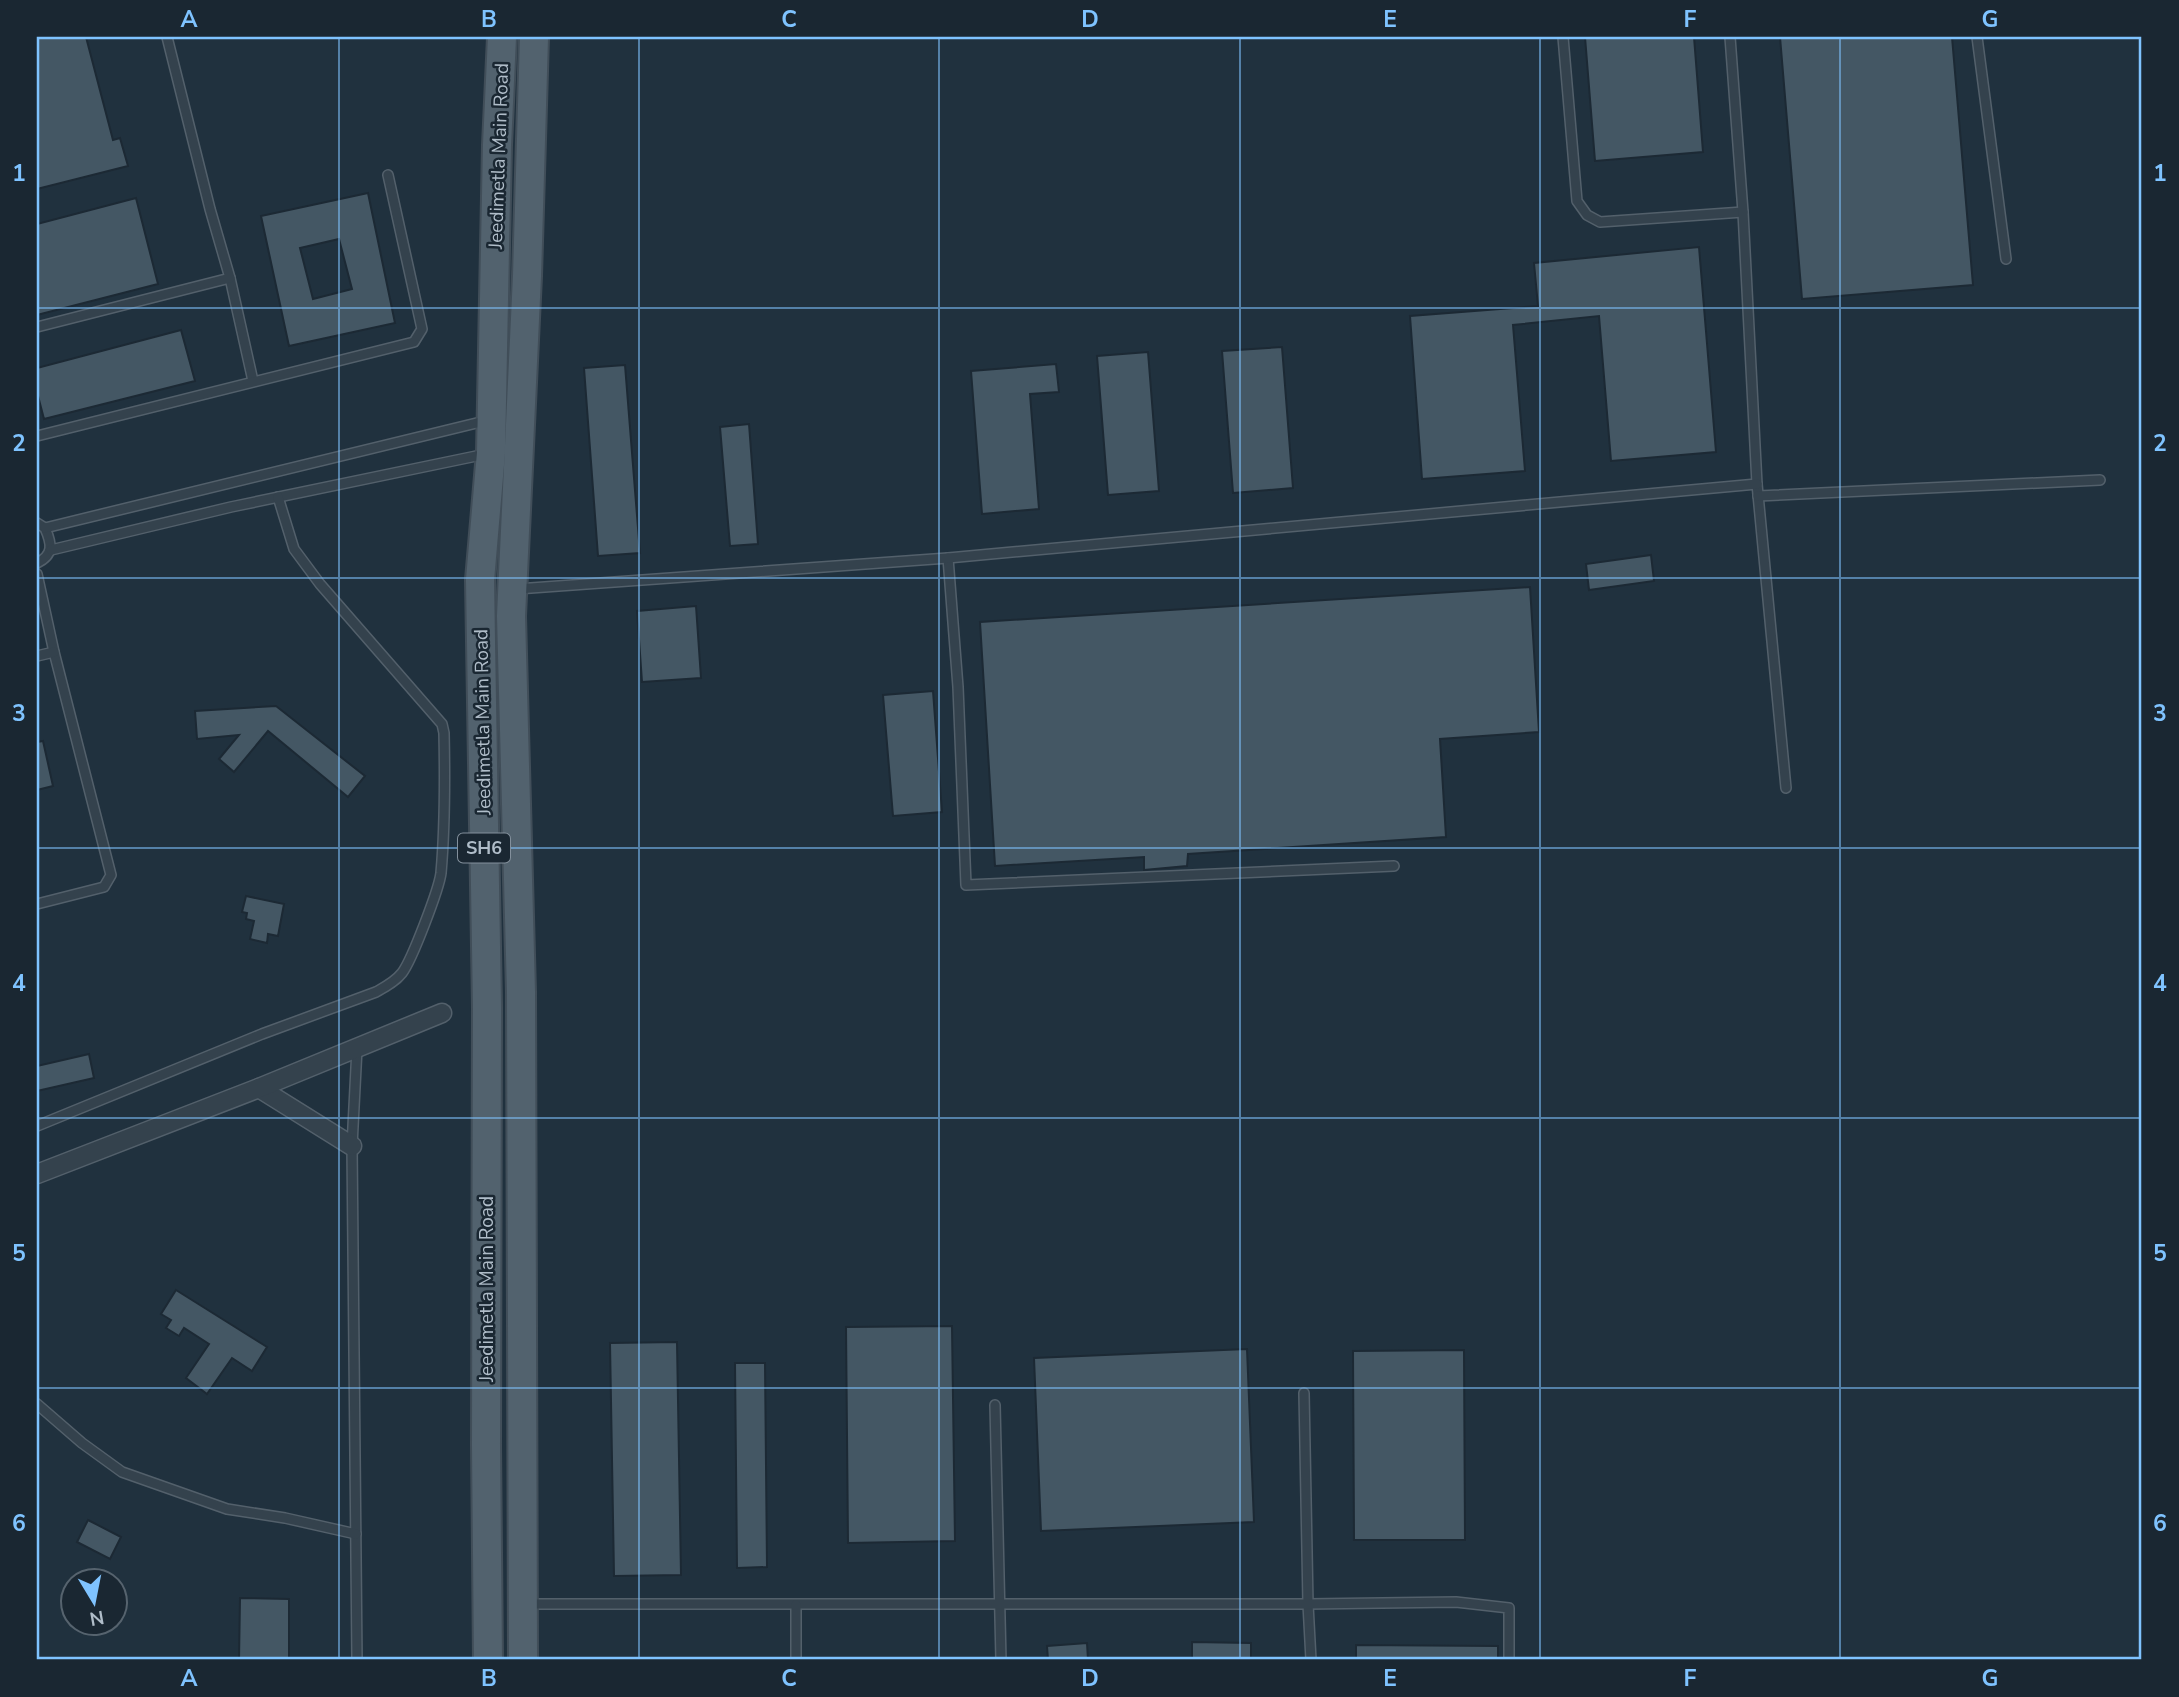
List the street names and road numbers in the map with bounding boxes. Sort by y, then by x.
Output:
street label: Jeedimetla Main Road [483,63,515,250]
street label: Jeedimetla Main Road [468,629,498,816]
road number: SH6 [458,834,510,862]
street label: Jeedimetla Main Road [474,1196,500,1383]

